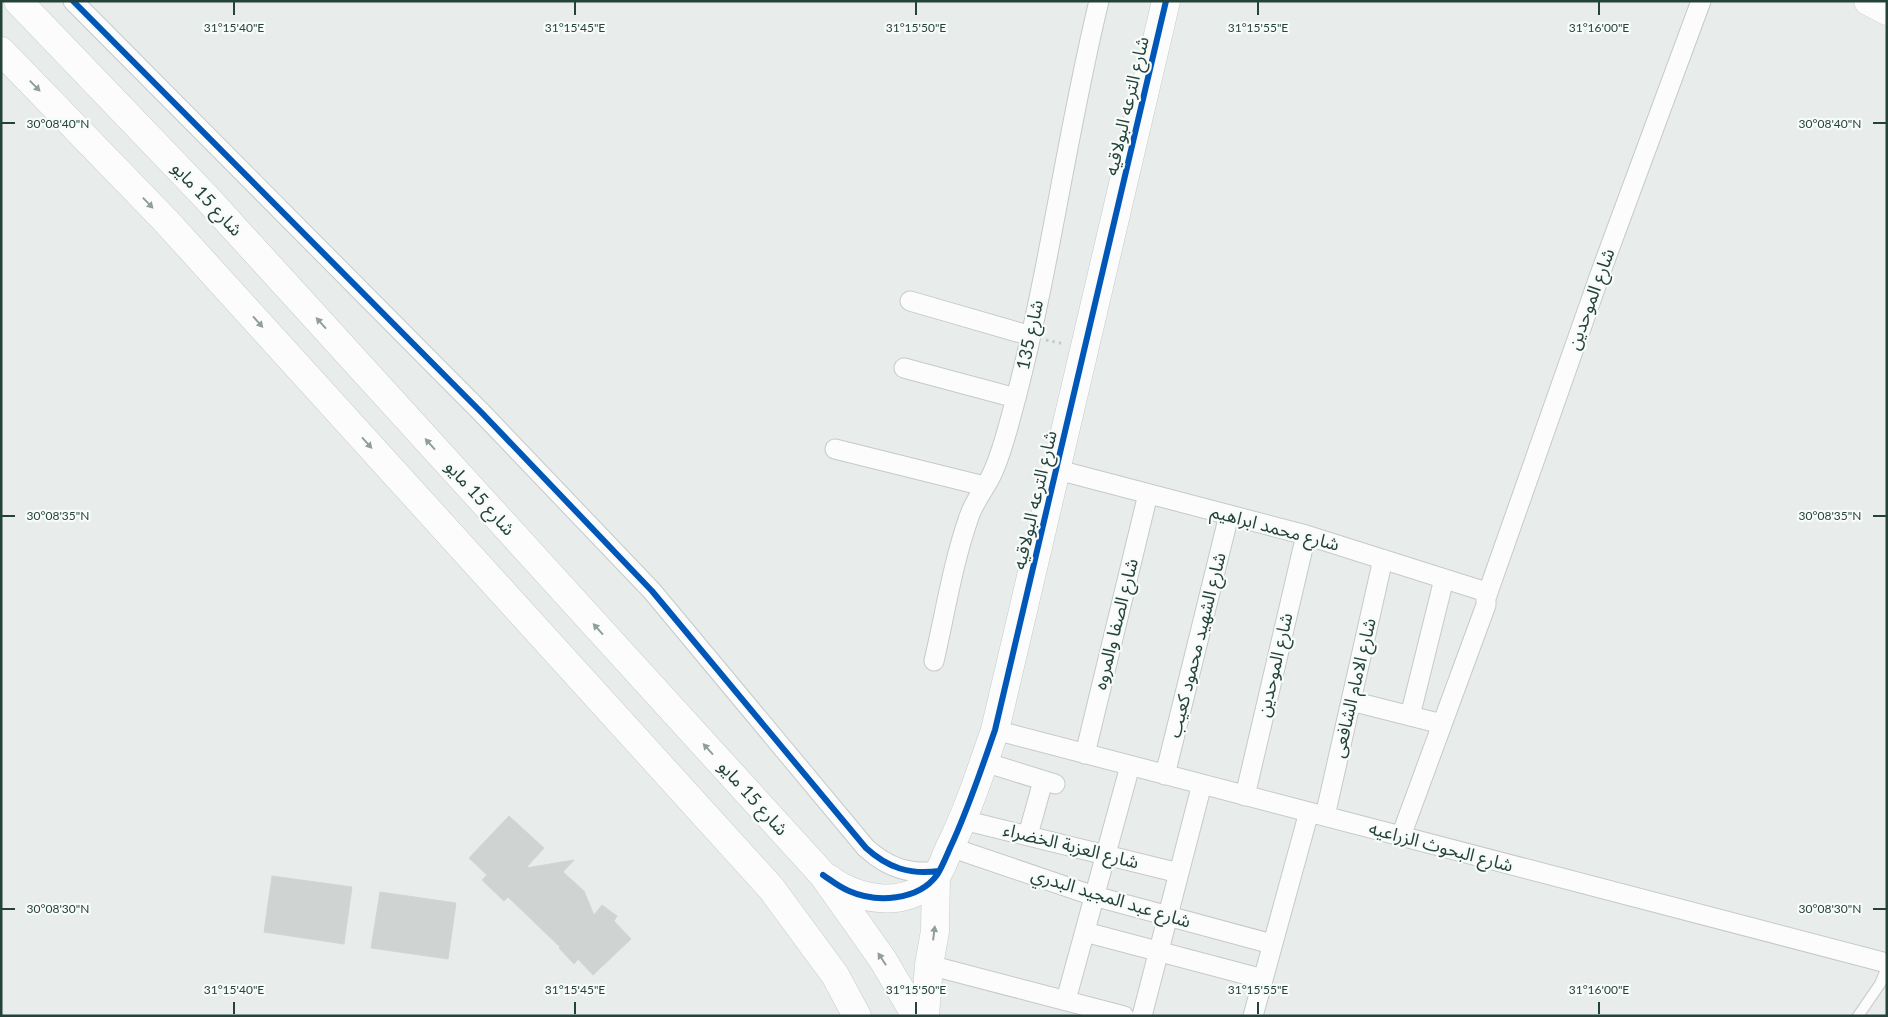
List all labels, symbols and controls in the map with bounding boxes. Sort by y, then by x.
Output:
text: 31°15'40"E [204,20,264,35]
text: 31°15'45"E [545,20,605,35]
text: 31°15'50"E [886,20,946,35]
text: 31°15'55"E [1228,20,1288,35]
text: 31°16'00"E [1569,20,1629,35]
street label: شارع الترعه البولاقيه [1099,34,1157,178]
one-way arrow [29,80,41,92]
text: 30°08'40"N [27,116,89,131]
text: 30°08'40"N [1799,116,1861,131]
street label: شارع 15 مايو [165,157,248,243]
one-way arrow [142,196,154,208]
street label: شارع الموحدين [1562,245,1622,354]
street label: شارع 135 [1011,298,1051,373]
one-way arrow [252,316,264,328]
one-way arrow [315,318,327,330]
street label: شارع الترعه البولاقيه [1007,428,1065,572]
one-way arrow [361,436,373,448]
one-way arrow [424,438,436,450]
street label: شارع 15 مايو [438,455,520,542]
street label: شارع محمد ابراهيم [1207,499,1342,559]
text: 30°08'35"N [27,508,89,523]
text: 30°08'35"N [1799,508,1861,523]
street label: شارع الشهيد محمود كعيب [1162,550,1234,741]
street label: شارع الصفا والمروه [1088,556,1146,693]
street label: شارع الموحدين [1251,611,1301,720]
street label: شارع الامام الشافعى [1326,616,1384,761]
one-way arrow [592,623,604,635]
one-way arrow [702,743,714,755]
street label: شارع 15 مايو [711,755,793,842]
street label: شارع البحوث الزراعيه [1366,816,1516,880]
street label: شارع العزبة الخضراء [1000,818,1141,876]
street label: شارع عبد المجيد البدري [1028,862,1194,936]
text: 30°08'30"N [27,901,89,916]
text: 30°08'30"N [1799,901,1861,916]
one-way arrow [930,924,938,940]
one-way arrow [877,952,887,965]
text: 31°15'40"E [204,982,264,997]
text: 31°15'45"E [545,982,605,997]
text: 31°15'50"E [886,982,946,997]
text: 31°15'55"E [1228,982,1288,997]
text: 31°16'00"E [1569,982,1629,997]

